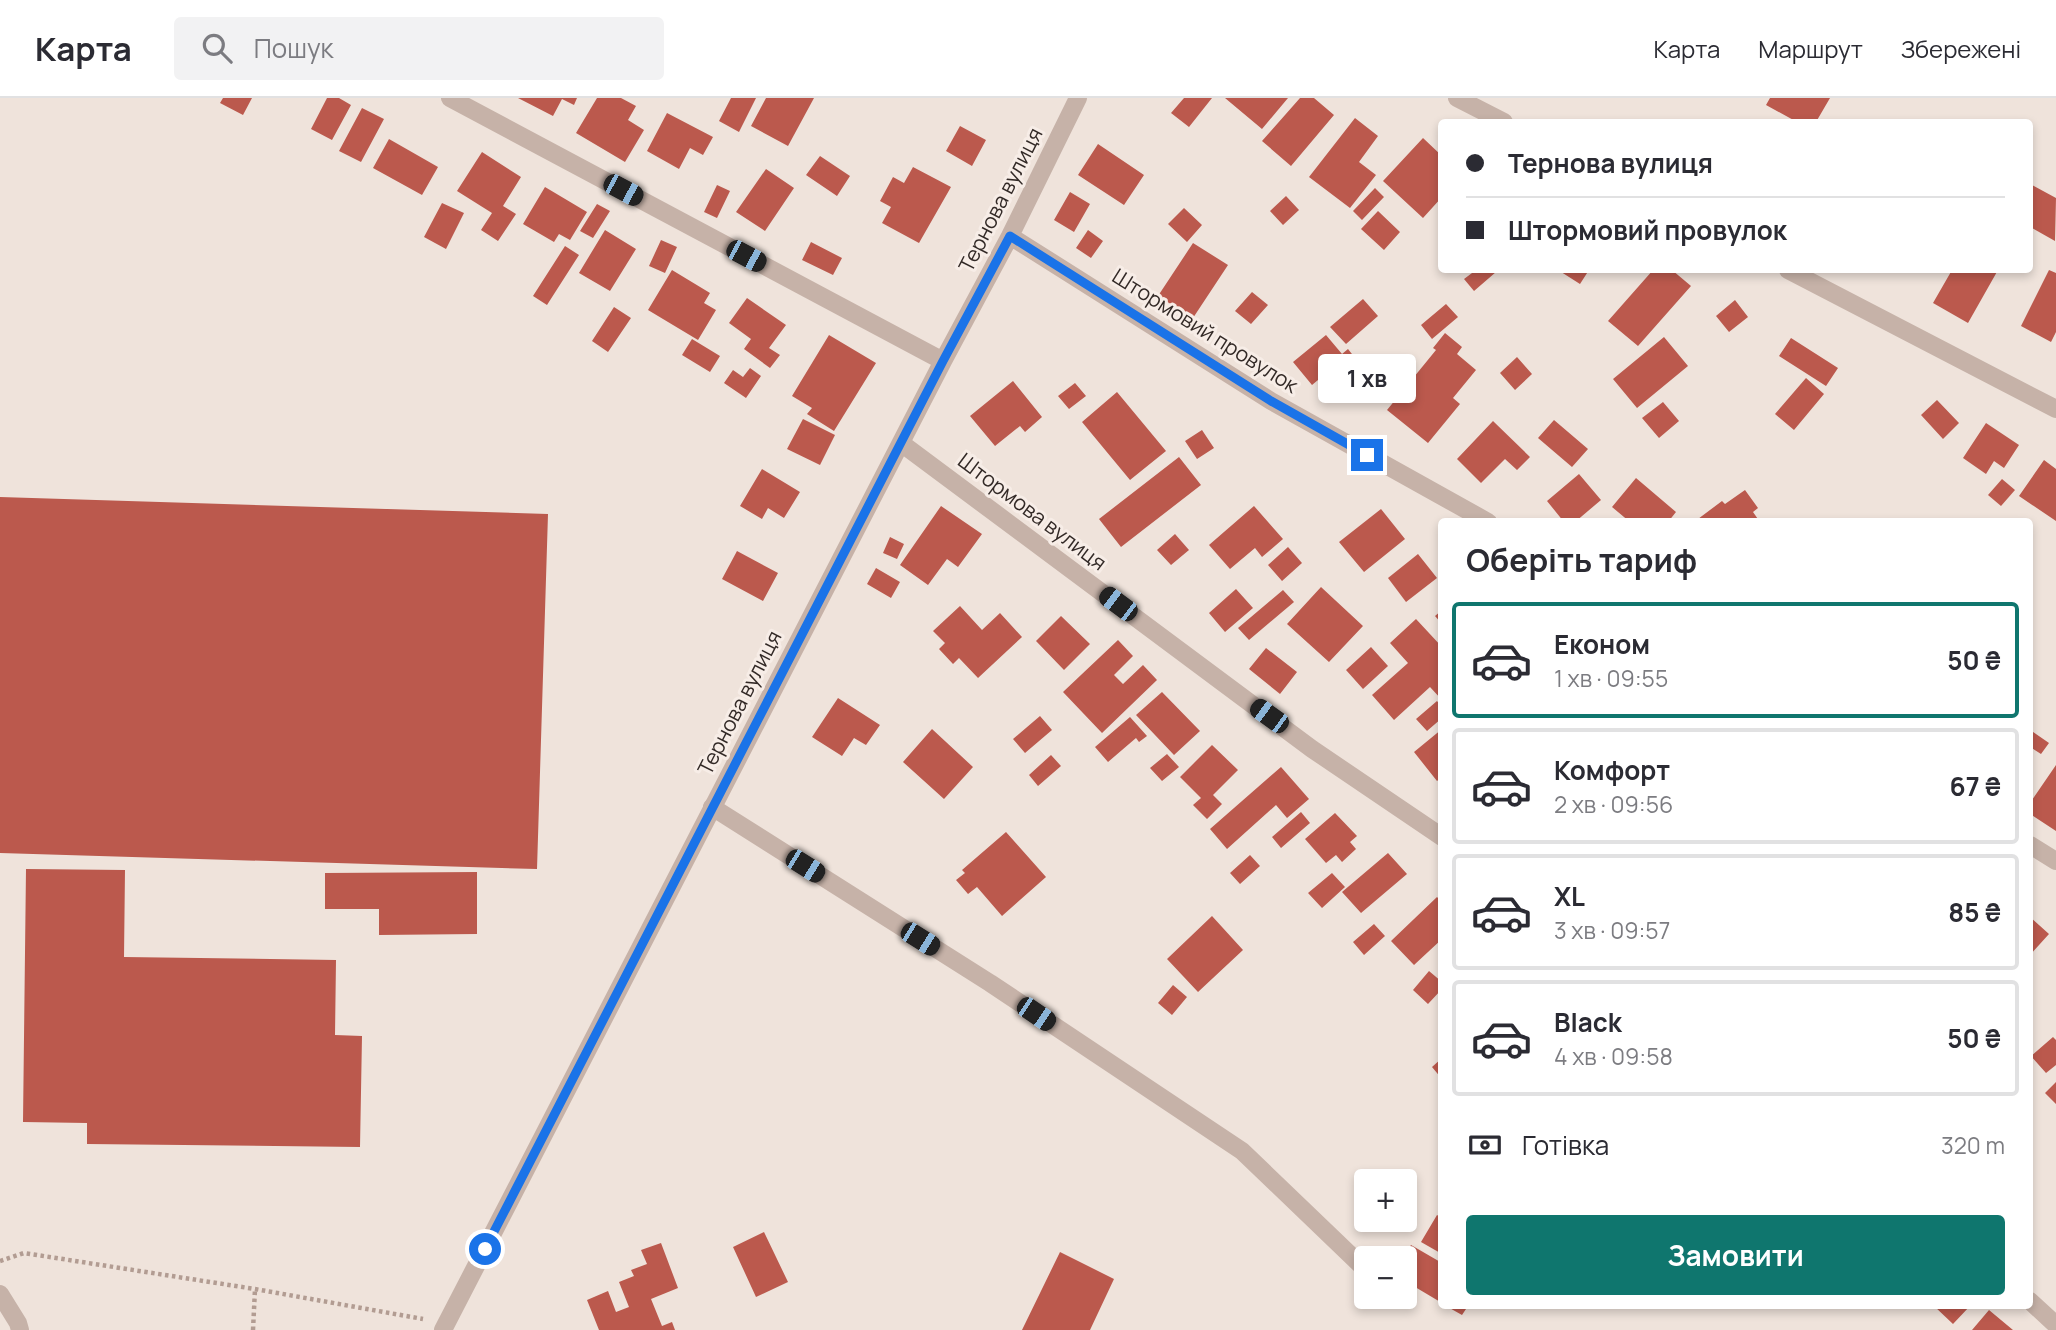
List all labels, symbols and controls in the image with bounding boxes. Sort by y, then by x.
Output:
search box [174,17,664,80]
text: Карта [35,26,132,71]
icon: search [198,29,236,67]
text: Пошук [254,30,334,66]
text: Карта [1654,32,1720,65]
text: Маршрут [1758,32,1863,65]
text: Збережені [1901,32,2021,65]
street label: Тернова вулиця [952,123,1048,276]
text: Тернова вулиця [1508,145,1713,181]
car [600,171,647,209]
text: Штормовий провулок [1508,212,1787,248]
car [723,237,770,275]
street label: Штормовий провулок [1107,262,1304,399]
callout: 1 хв [1318,354,1416,402]
text: 1 хв [1347,362,1387,394]
route end [1351,439,1383,471]
street label: Штормова вулиця [953,446,1112,576]
text: Оберіть тариф [1466,538,1697,582]
car [1095,583,1142,625]
street label: Тернова вулиця [691,626,787,779]
text: Економ [1554,626,1650,662]
icon: car [1470,629,1533,692]
text: 50 ₴ [1947,642,2001,678]
text: 1 хв · 09:55 [1554,662,1668,694]
car [1246,695,1293,737]
text: Комфорт [1554,752,1670,788]
icon: car [1470,755,1533,818]
text: 67 ₴ [1949,768,2001,804]
text: 2 хв · 09:56 [1554,788,1673,820]
car [782,846,829,886]
text: XL [1554,878,1585,914]
icon: car [1470,881,1533,944]
text: 85 ₴ [1948,894,2001,930]
text: 3 хв · 09:57 [1554,914,1670,946]
car [897,919,944,959]
car [1013,994,1060,1034]
text: Black [1554,1004,1622,1040]
icon: car [1470,1007,1533,1070]
text: 50 ₴ [1947,1020,2001,1056]
text: 4 хв · 09:58 [1554,1040,1673,1072]
icon: cash [1466,1126,1504,1164]
text: Готівка [1522,1127,1609,1163]
text: 320 m [1941,1129,2005,1161]
map controls [1354,1169,1417,1309]
button: + [1354,1169,1417,1232]
button: Замовити [1466,1215,2005,1295]
route start [469,1233,501,1265]
button: − [1354,1246,1417,1309]

